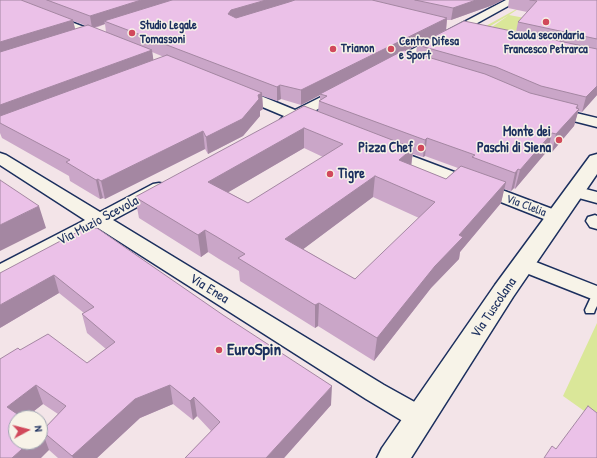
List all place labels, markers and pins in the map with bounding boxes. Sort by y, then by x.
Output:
marker: Scuola secondaria Francesco Petrarca [541,17,551,27]
place label: Studio Legale Tomassoni [140,19,197,47]
marker: Studio Legale Tomassoni [127,28,137,38]
place label: Scuola secondaria Francesco Petrarca [504,29,588,57]
place label: Centro Difesa e Sport [399,35,459,63]
place label: Trianon [341,42,374,56]
marker: Trianon [328,44,338,54]
marker: Centro Difesa e Sport [386,44,396,54]
place label: Monte dei Paschi di Siena [477,124,551,156]
marker: Monte dei Paschi di Siena [554,135,564,145]
place label: Pizza Chef [358,140,413,156]
marker: Pizza Chef [416,143,426,153]
place label: Tigre [338,166,365,182]
marker: Tigre [325,169,335,179]
place label: EuroSpin [227,340,281,360]
marker: EuroSpin [214,345,224,355]

